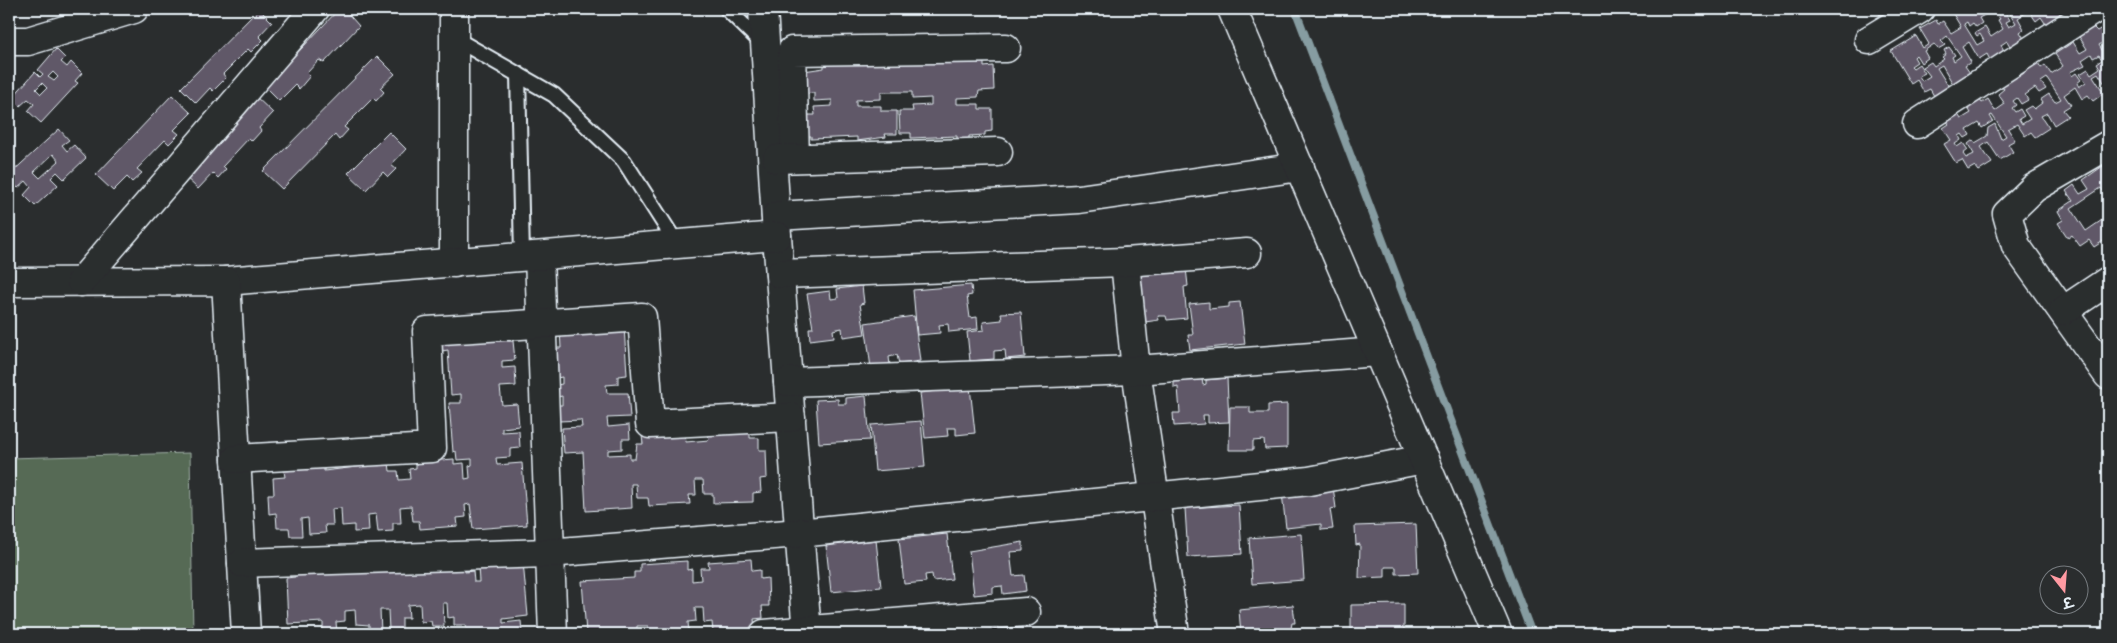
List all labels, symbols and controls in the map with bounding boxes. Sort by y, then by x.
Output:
north arrow [2040,566,2090,616]
text: उ [2059,592,2077,612]

